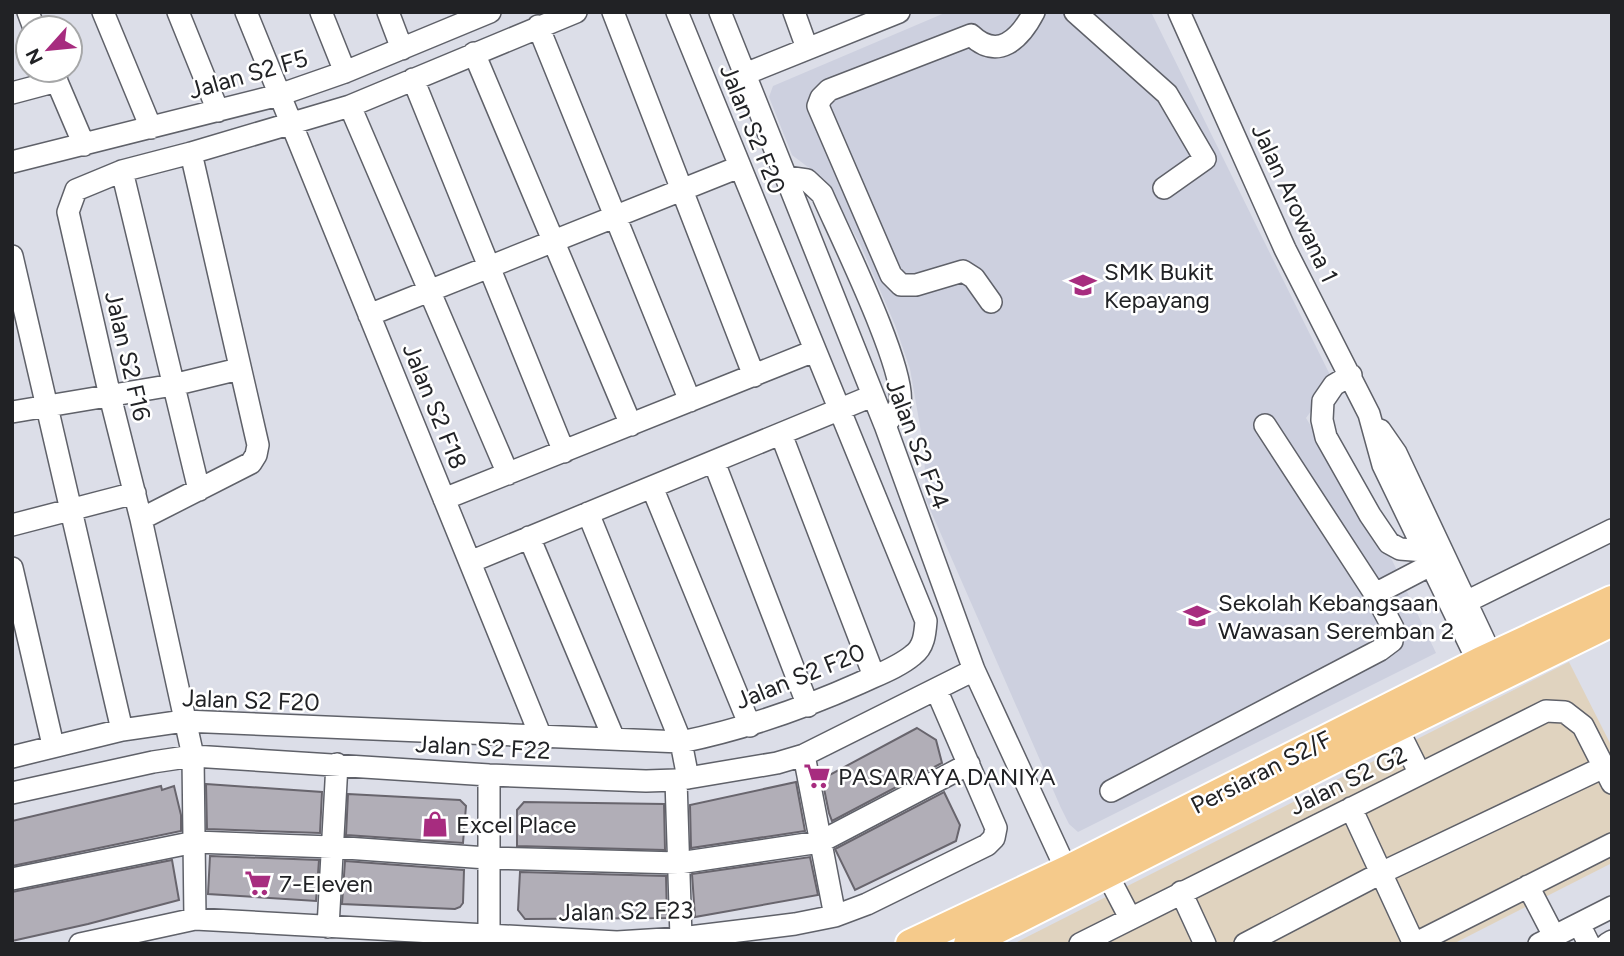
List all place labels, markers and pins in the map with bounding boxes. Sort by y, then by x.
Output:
place label: SMK Bukit Kepayang [1104,257,1214,314]
school or university icon: SMK Bukit Kepayang [1068,270,1098,300]
place label: Sekolah Kebangsaan Wawasan Seremban 2 [1218,588,1454,645]
school or university icon: Sekolah Kebangsaan Wawasan Seremban 2 [1182,601,1212,631]
supermarket icon: PASARAYA DANIYA [802,761,832,791]
place label: PASARAYA DANIYA [838,762,1056,791]
shop icon: Excel Place [420,809,450,839]
place label: Excel Place [456,810,576,839]
supermarket icon: 7-Eleven [243,868,273,898]
place label: 7-Eleven [279,869,373,898]

